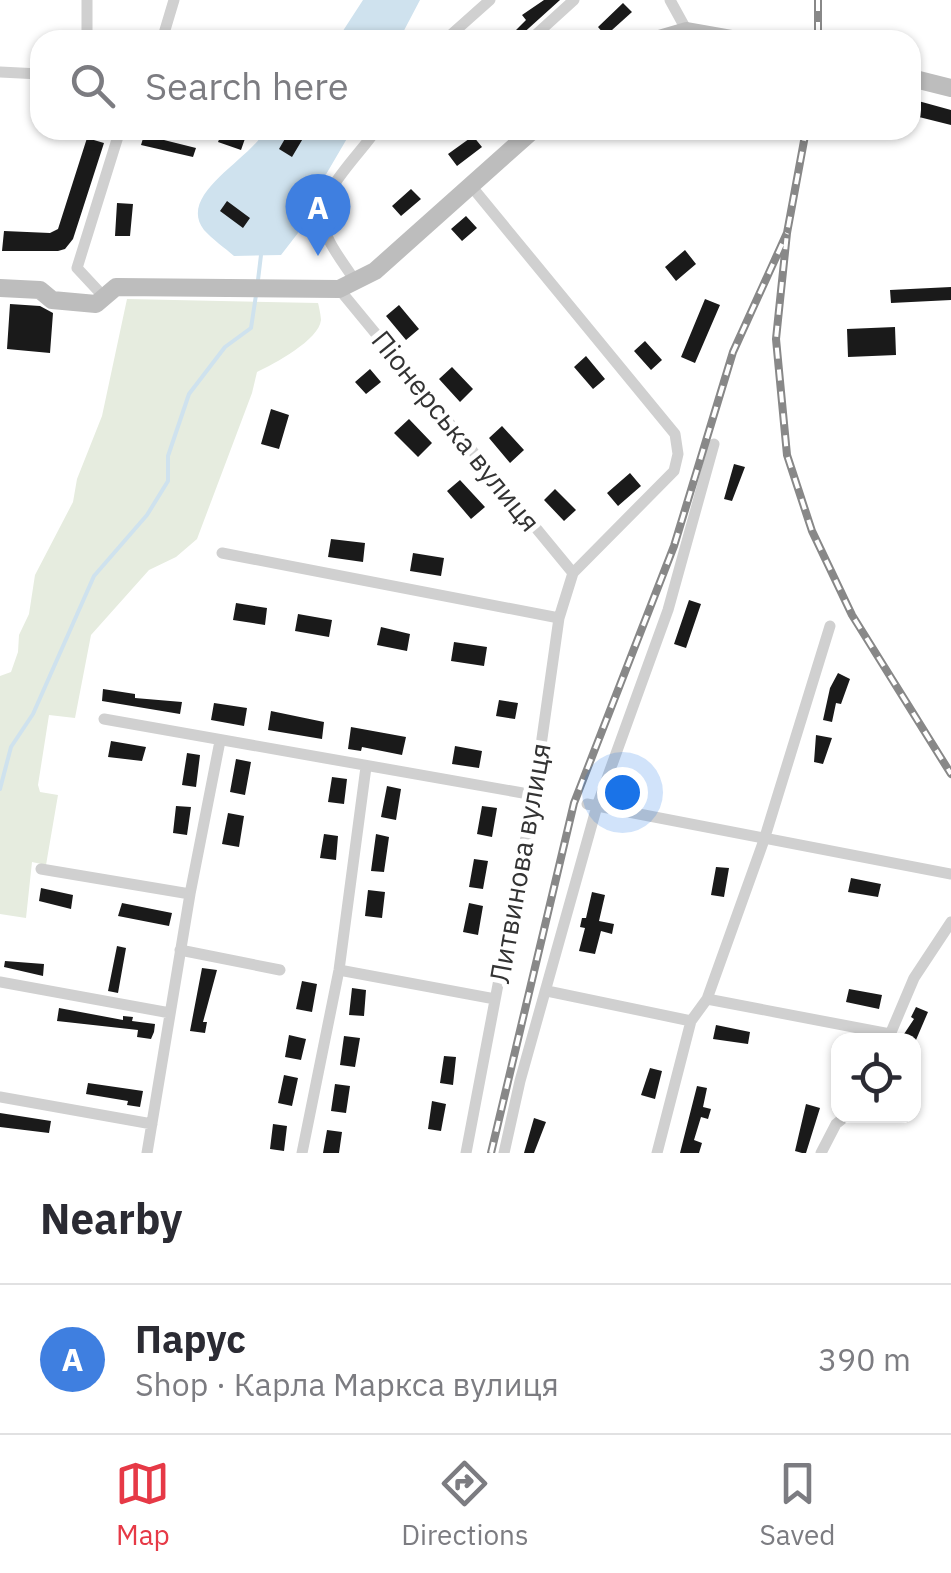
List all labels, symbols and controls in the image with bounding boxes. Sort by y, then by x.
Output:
search box [30,30,921,140]
icon: search [65,58,120,113]
text: Search here [145,61,349,110]
pin: A [286,174,350,256]
street label: Піонерська вулиця [364,322,549,539]
street label: Литвинова вулиця [480,740,559,986]
your location [597,767,648,818]
map controls [831,1033,921,1123]
button: locate [831,1033,921,1123]
text: Nearby [40,1191,182,1246]
text: Парус [135,1314,246,1363]
text: A [62,1338,83,1380]
text: 390 m [818,1338,911,1380]
text: Shop · Карла Маркса вулиця [135,1363,559,1405]
tab: Map [115,1456,170,1553]
tab: Directions [401,1456,529,1553]
tab: Saved [759,1456,836,1553]

